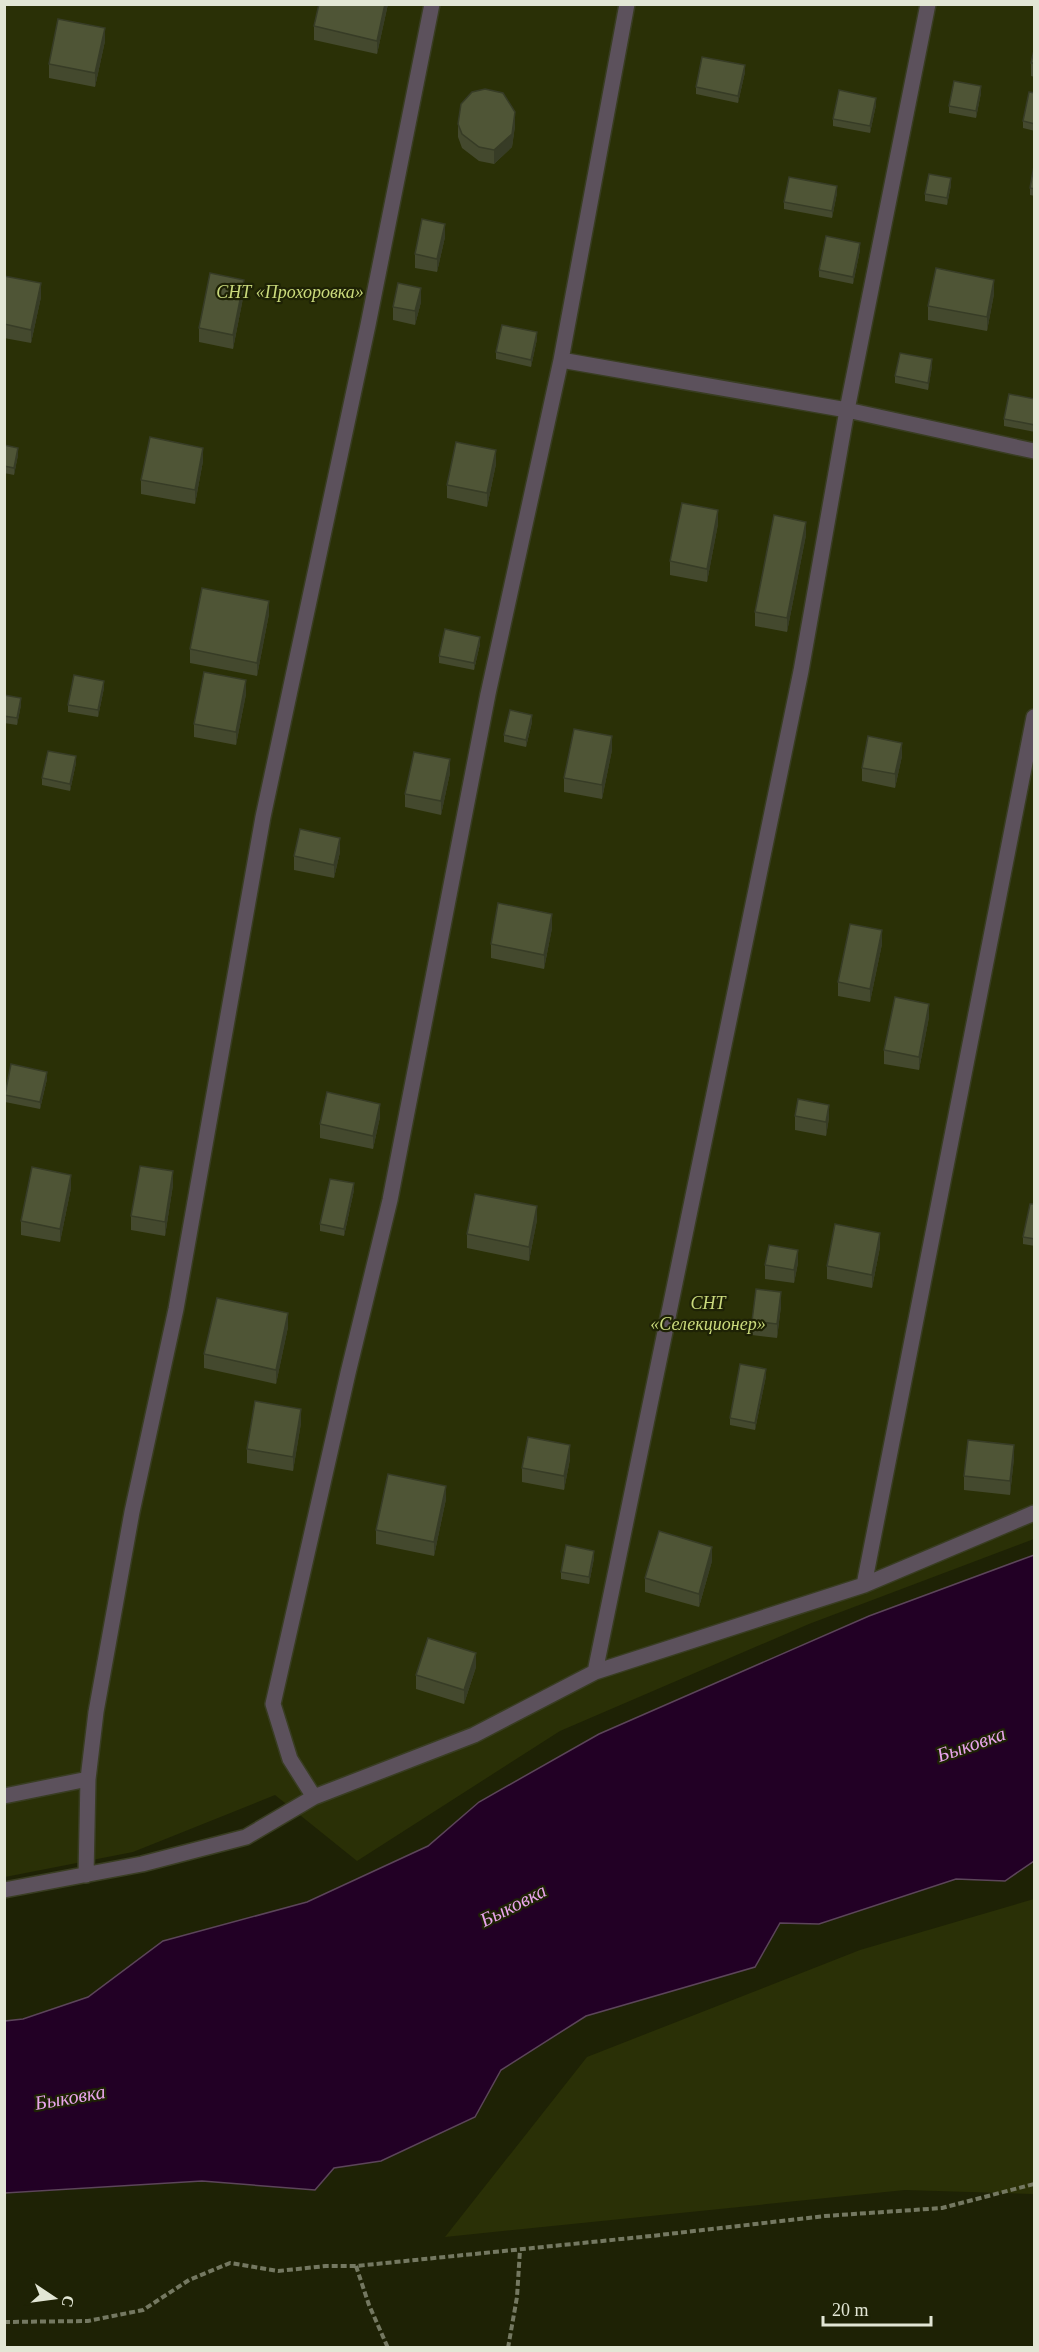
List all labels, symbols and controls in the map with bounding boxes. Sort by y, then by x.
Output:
park label: СНТ «Прохоровка» [216,282,364,302]
park label: СНТ «Селекционер» [650,1293,766,1334]
water label: Быковка [933,1722,1008,1766]
water label: Быковка [475,1879,550,1931]
water label: Быковка [32,2080,107,2114]
north arrow [24,2268,84,2328]
scale bar [823,2289,931,2327]
text: С [59,2294,78,2309]
text: 20 m [832,2300,869,2320]

